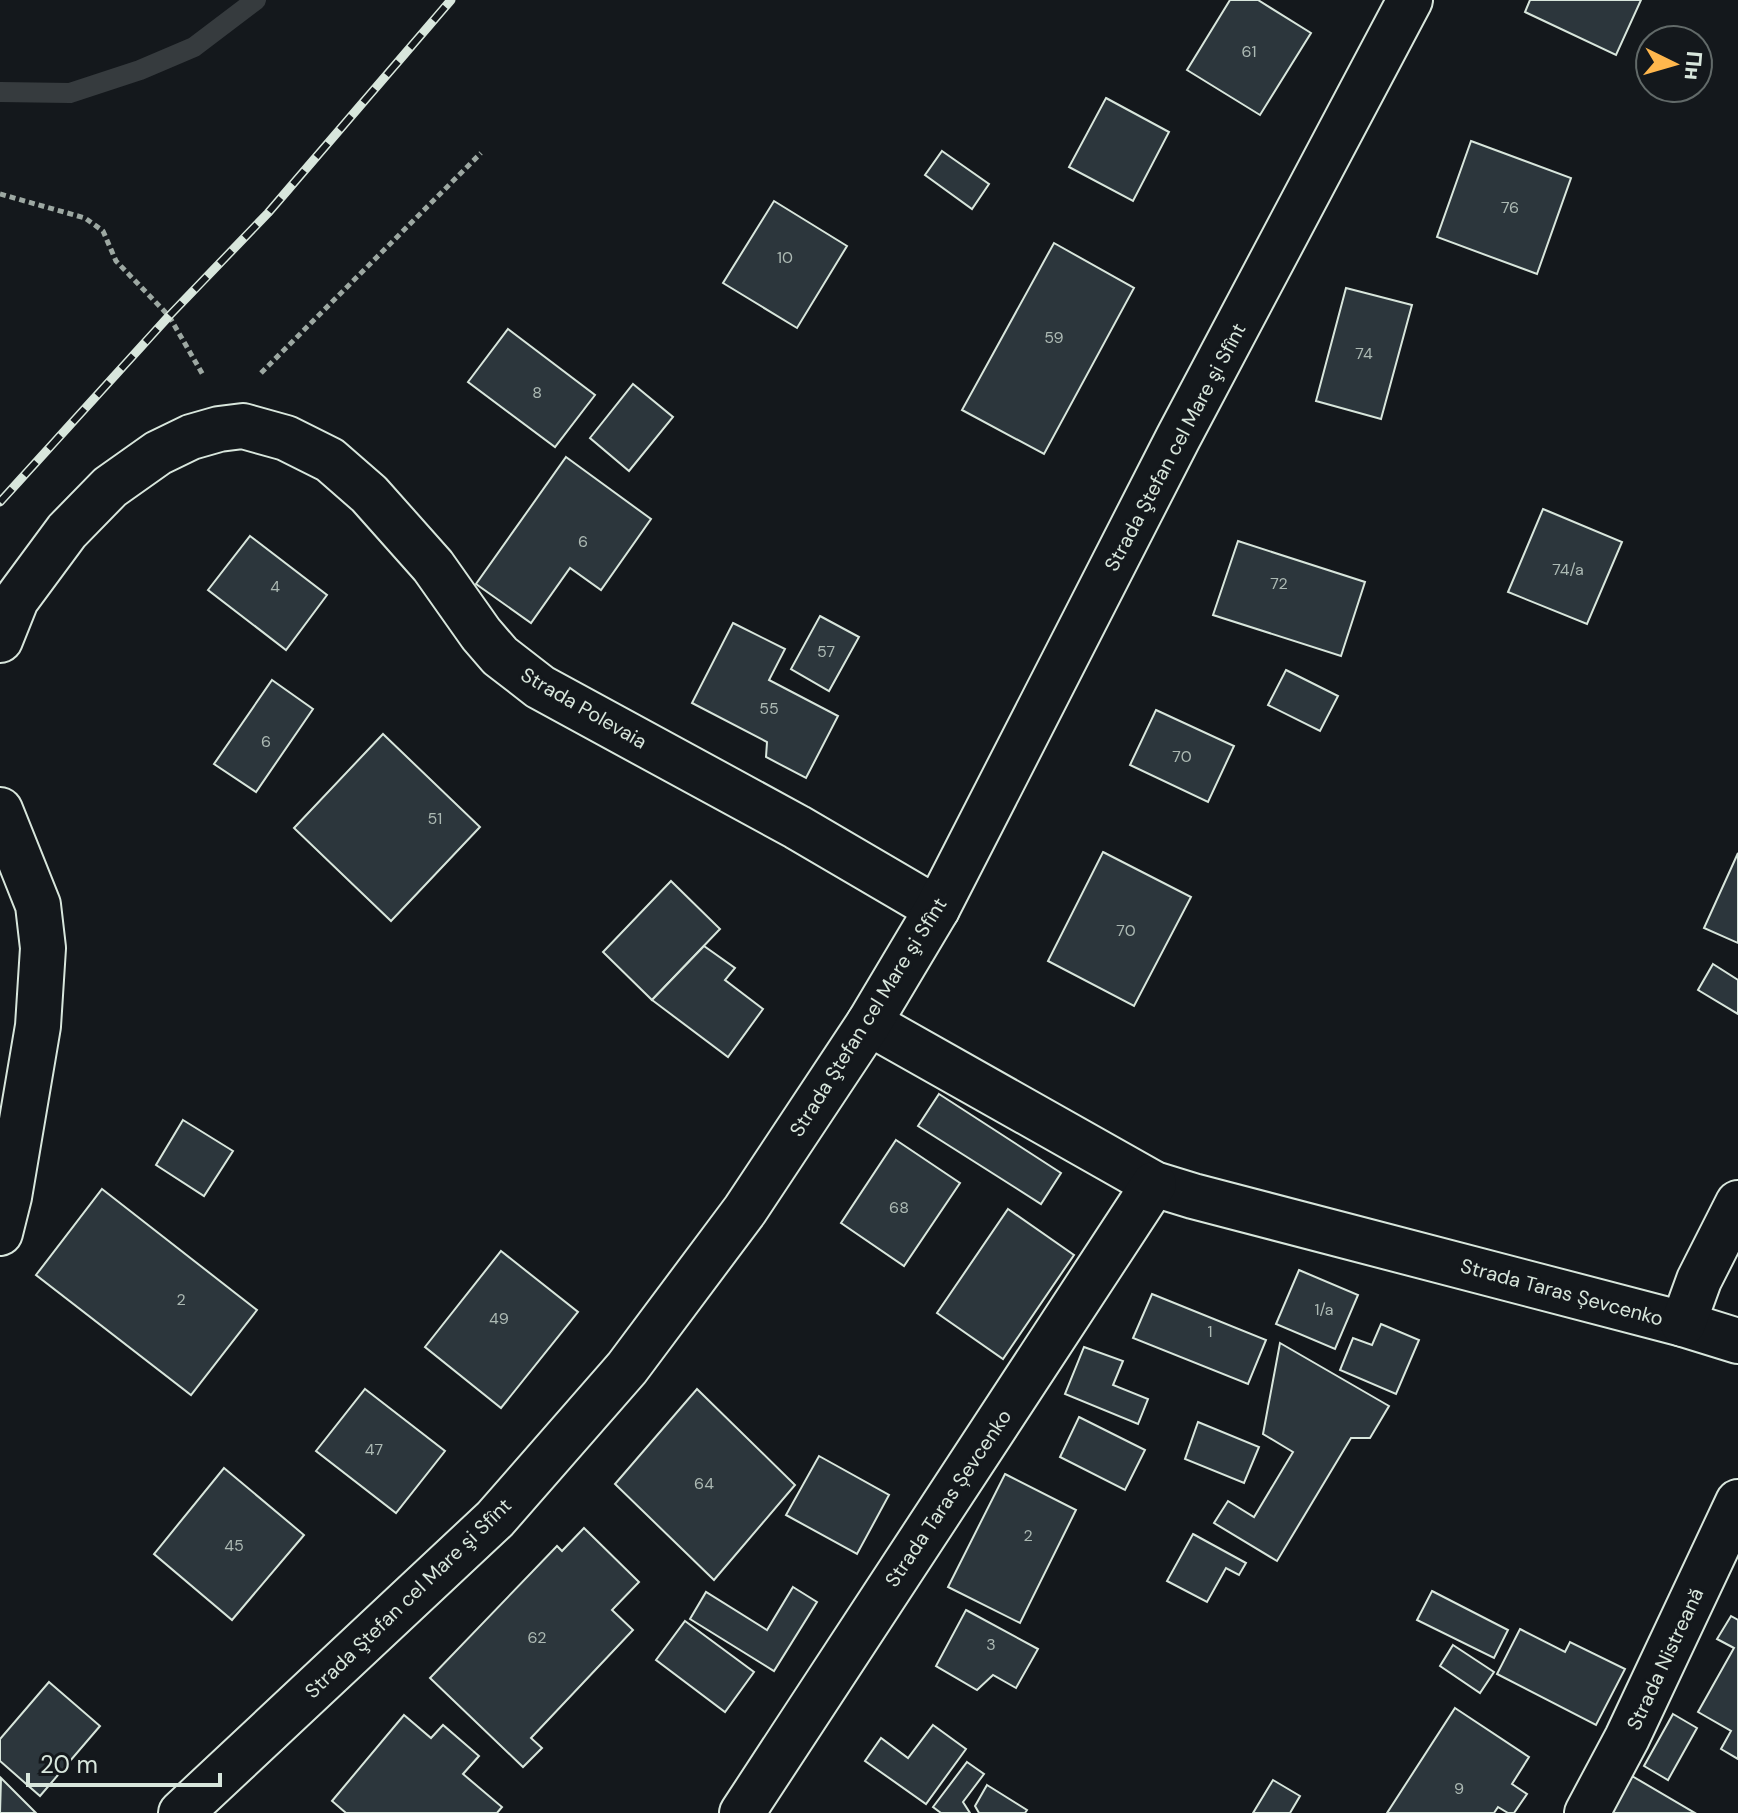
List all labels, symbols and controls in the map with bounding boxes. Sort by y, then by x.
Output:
north arrow [1634,24,1714,104]
house number: 61 [1241,41,1257,62]
text: Пн [1678,50,1709,81]
house number: 76 [1501,197,1519,218]
house number: 10 [777,247,793,268]
street label: Strada Ştefan cel Mare şi Sfînt [1098,318,1252,576]
house number: 59 [1044,327,1064,348]
house number: 74 [1355,343,1373,364]
house number: 8 [532,382,542,403]
house number: 6 [578,531,588,552]
house number: 74/a [1552,559,1584,580]
house number: 72 [1270,573,1288,594]
house number: 4 [270,576,280,597]
house number: 57 [817,641,835,662]
street label: Strada Polevaia [516,661,652,755]
house number: 55 [759,698,779,719]
house number: 6 [261,731,271,752]
house number: 70 [1172,746,1192,767]
house number: 51 [428,808,442,829]
street label: Strada Ştefan cel Mare şi Sfînt [783,892,953,1142]
house number: 70 [1116,920,1136,941]
house number: 68 [889,1197,909,1218]
street label: Strada Taras Șevcenko [1458,1252,1666,1332]
house number: 2 [176,1289,186,1310]
house number: 1/a [1314,1299,1334,1320]
house number: 49 [489,1308,509,1329]
house number: 1 [1208,1321,1213,1342]
street label: Strada Taras Șevcenko [879,1404,1017,1592]
house number: 47 [365,1439,383,1460]
house number: 64 [694,1473,714,1494]
street label: Strada Ştefan cel Mare şi Sfînt [299,1492,517,1704]
house number: 2 [1023,1525,1033,1546]
house number: 45 [224,1535,244,1556]
street label: Strada Nistreană [1621,1584,1709,1734]
house number: 62 [528,1627,546,1648]
house number: 3 [986,1634,996,1655]
scale bar [28,1737,220,1787]
text: 20 m [40,1749,98,1780]
house number: 9 [1454,1778,1464,1799]

